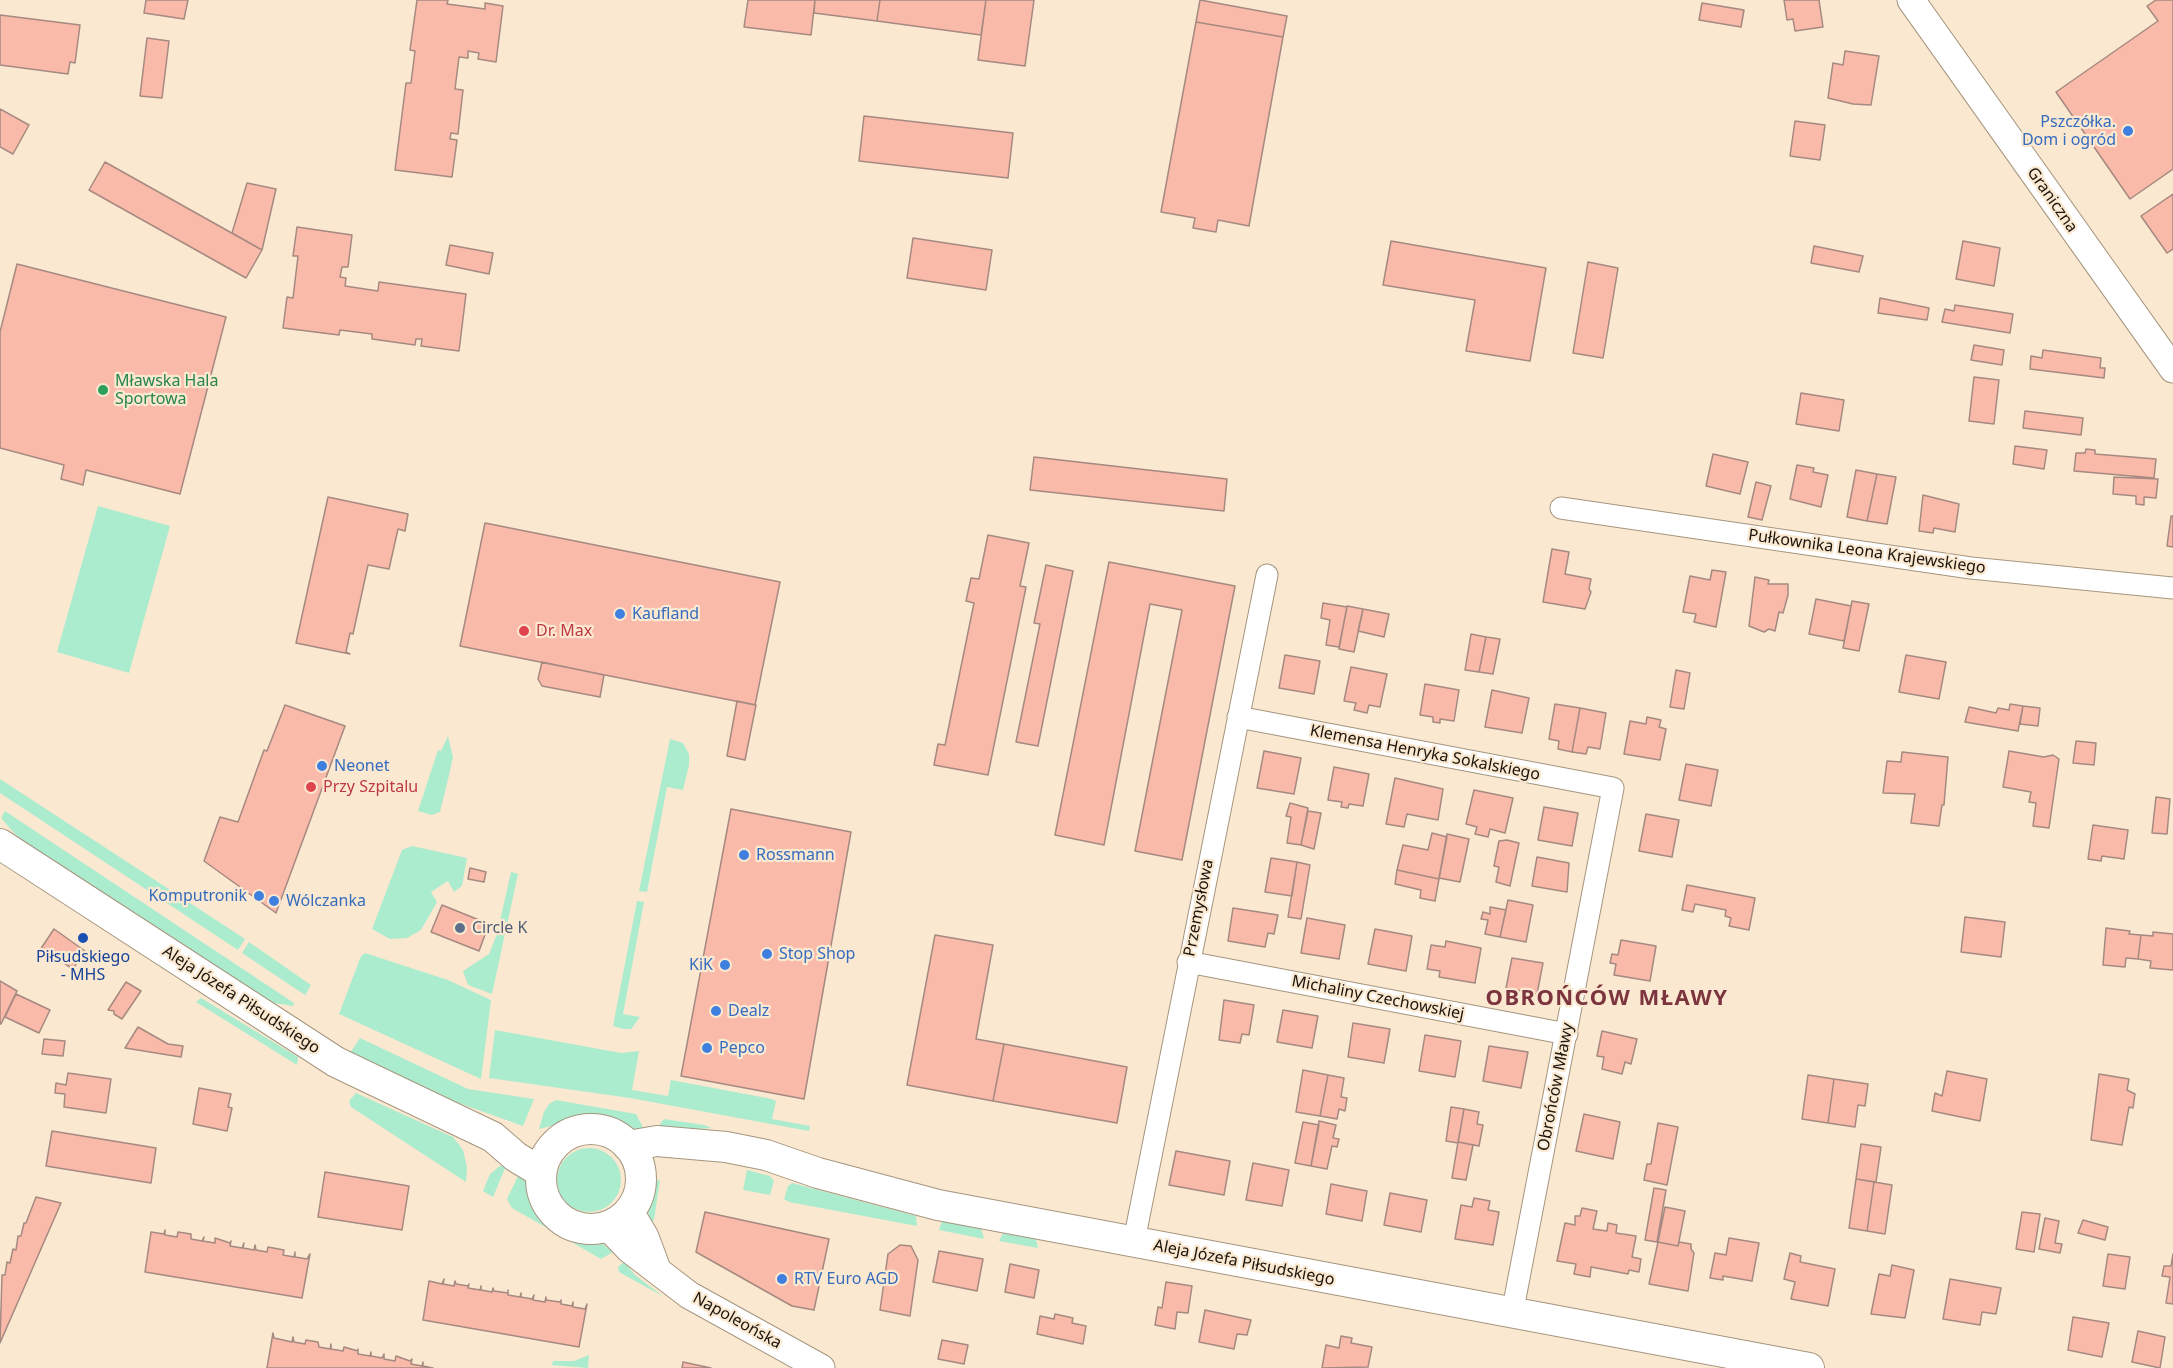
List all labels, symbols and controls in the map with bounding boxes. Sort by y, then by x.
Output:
place label: Pszczółka. Dom i ogród [2022,112,2116,150]
marker: Pszczółka. Dom i ogród [2121,124,2135,138]
street label: Graniczna [2023,164,2081,236]
place label: Mławska Hala Sportowa [115,371,218,409]
marker: Mławska Hala Sportowa [96,383,110,397]
street label: Pułkownika Leona Krajewskiego [1747,526,1987,578]
place label: Kaufland [632,604,699,624]
marker: Kaufland [613,607,627,621]
place label: Dr. Max [536,621,592,641]
marker: Dr. Max [517,624,531,638]
street label: Klemensa Henryka Sokalskiego [1308,721,1542,785]
place label: Neonet [334,756,390,776]
marker: Neonet [315,759,329,773]
place label: Przy Szpitalu [323,777,418,797]
marker: Przy Szpitalu [304,780,318,794]
place label: Rossmann [756,845,835,865]
marker: Rossmann [737,848,751,862]
street label: Przemysłowa [1180,858,1218,958]
place label: Komputronik [148,886,247,906]
marker: Komputronik [252,889,266,903]
place label: Wólczanka [286,891,366,911]
marker: Wólczanka [267,894,281,908]
place label: Circle K [472,918,527,938]
marker: Circle K [453,921,467,935]
marker: Piłsudskiego - MHS [76,931,90,945]
street label: Aleja Józefa Piłsudskiego [159,942,323,1058]
place label: Stop Shop [779,944,855,964]
place label: Piłsudskiego - MHS [36,947,130,985]
marker: Stop Shop [760,947,774,961]
place label: KiK [689,955,713,975]
marker: KiK [718,958,732,972]
street label: Michaliny Czechowskiej [1290,972,1466,1024]
district label: OBROŃCÓW MŁAWY [1485,986,1729,1012]
place label: Dealz [728,1001,769,1021]
marker: Dealz [709,1004,723,1018]
street label: Obrońców Mławy [1534,1021,1578,1153]
place label: Pepco [719,1038,765,1058]
marker: Pepco [700,1041,714,1055]
street label: Aleja Józefa Piłsudskiego [1152,1236,1336,1290]
place label: RTV Euro AGD [794,1269,899,1289]
marker: RTV Euro AGD [775,1272,789,1286]
street label: Napoleońska [689,1289,785,1353]

